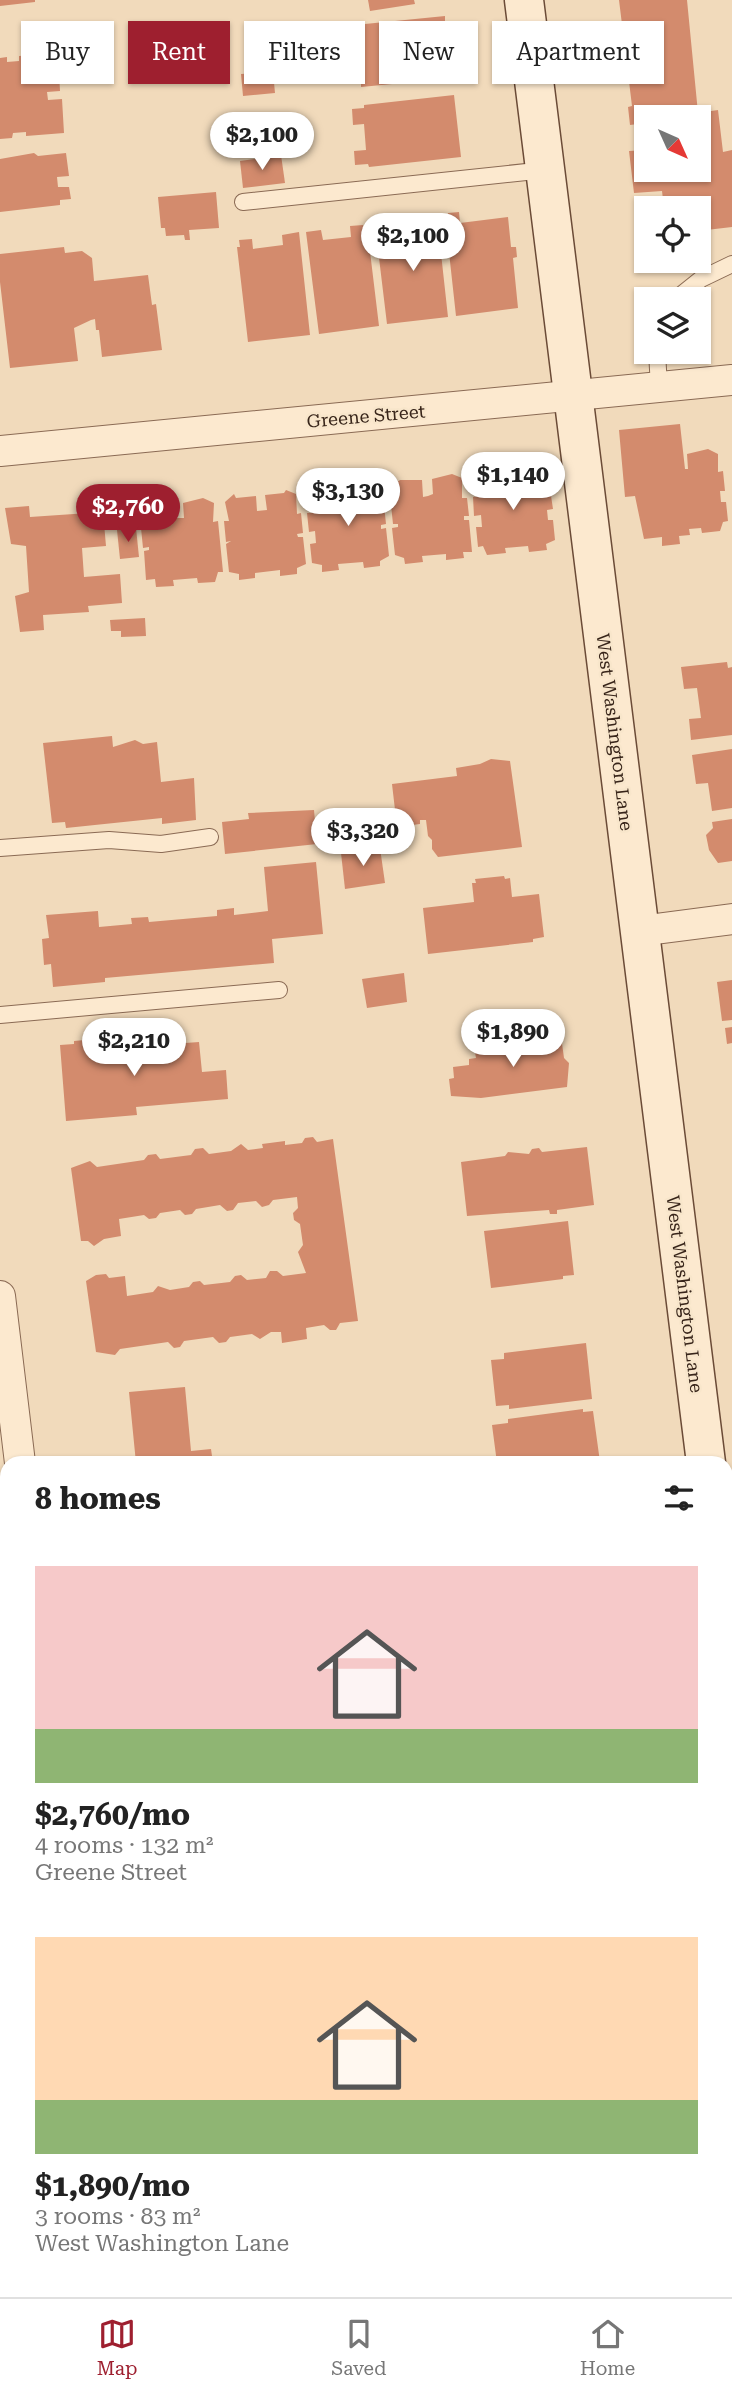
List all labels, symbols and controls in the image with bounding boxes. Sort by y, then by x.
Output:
chip: Buy [21,21,114,84]
chip: Rent [128,21,230,84]
chip: Filters [244,21,365,84]
chip: New [379,21,478,84]
chip: Apartment [492,21,664,84]
north arrow [634,105,710,182]
map controls [634,105,711,364]
pin: $2,100 [205,113,319,172]
text: $2,100 [226,121,298,148]
button: locate [634,196,711,273]
pin: $2,100 [356,214,470,273]
text: $2,100 [377,222,449,249]
button: layers [634,287,711,364]
street label: Greene Street [306,400,426,432]
pin: $1,140 [456,452,570,512]
text: $1,140 [477,461,549,488]
pin: $3,130 [291,468,405,528]
text: $3,130 [312,477,384,504]
pin: $2,760 [71,484,185,544]
text: $2,760 [92,493,164,520]
street label: West Washington Lane [592,632,638,832]
pin: $3,320 [306,808,420,868]
text: $3,320 [327,817,399,844]
pin: $1,890 [456,1010,570,1069]
pin: $2,210 [77,1018,191,1078]
text: $1,890 [477,1018,549,1045]
text: $2,210 [98,1027,170,1054]
street label: West Washington Lane [662,1194,708,1394]
icon: filters [660,1479,698,1517]
text: 8 homes [35,1481,161,1516]
icon: home [304,1611,430,1737]
text: $2,760/mo [35,1797,190,1832]
text: 4 rooms · 132 m² [35,1832,213,1859]
text: Greene Street [35,1859,187,1886]
icon: home [304,1982,430,2108]
text: $1,890/mo [35,2168,190,2203]
text: 3 rooms · 83 m² [35,2203,201,2230]
text: West Washington Lane [35,2230,289,2257]
tab: Map [97,2315,138,2380]
tab: Saved [331,2315,386,2380]
tab: Home [580,2315,635,2380]

